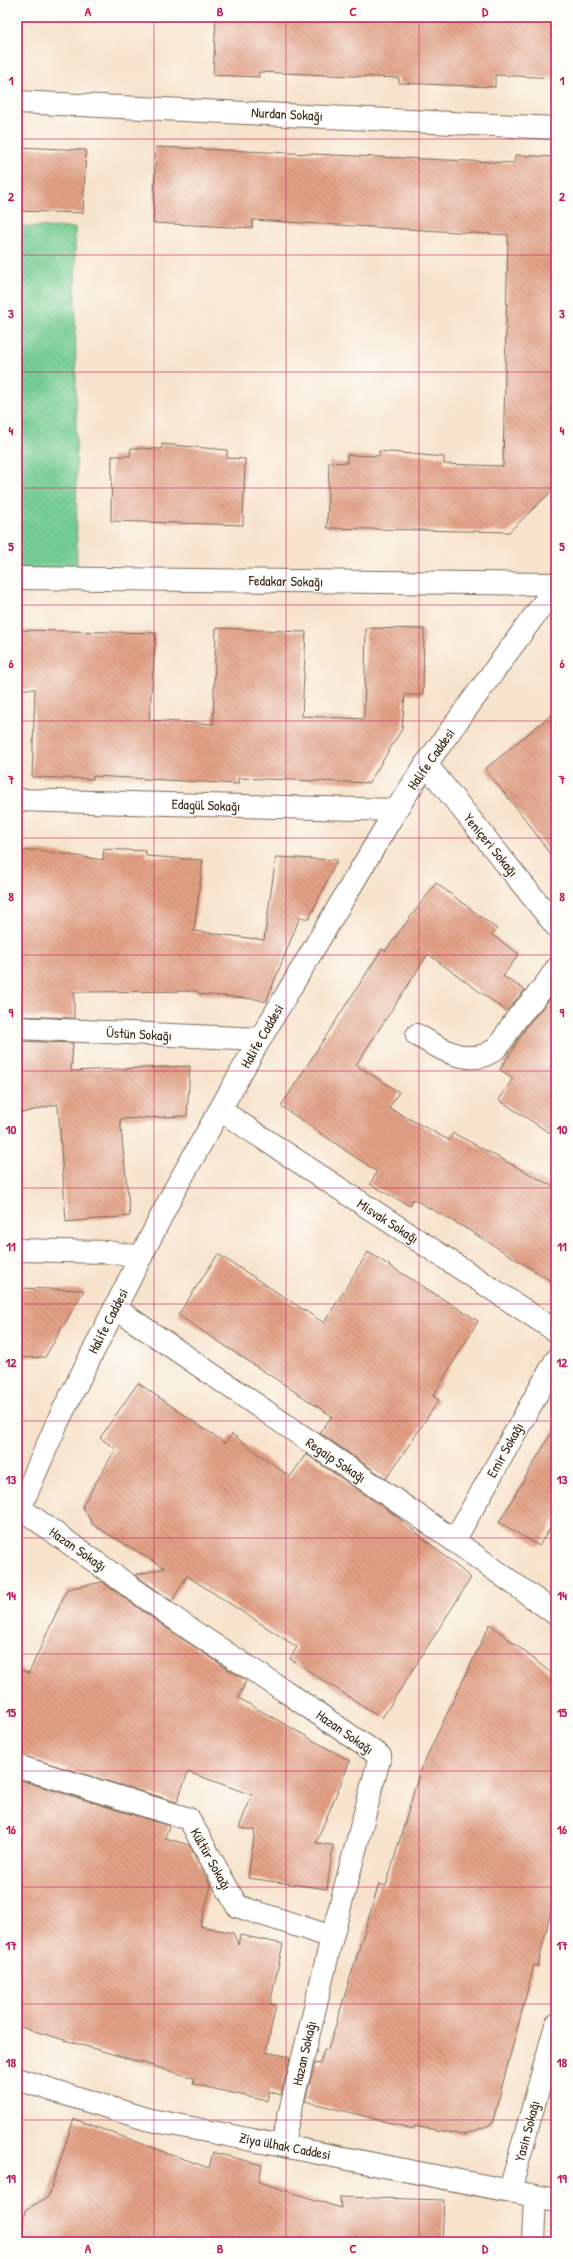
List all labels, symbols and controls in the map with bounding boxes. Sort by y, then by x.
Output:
text: A [85,2,92,20]
text: B [217,2,224,20]
text: C [349,2,357,20]
text: D [482,2,489,20]
text: 1 [9,71,14,89]
text: 1 [560,71,565,89]
street label: Nurdan Sokağı [251,102,323,126]
text: 2 [8,187,15,205]
text: 2 [559,187,566,205]
text: 3 [8,304,14,322]
text: 3 [559,304,565,322]
text: 4 [9,421,14,439]
text: 4 [560,421,565,439]
text: 5 [8,537,14,555]
text: 5 [559,537,565,555]
street label: Fedakar Sokağı [248,570,323,592]
text: 6 [8,654,14,672]
text: 6 [559,654,565,672]
street label: Halife Caddesi [402,724,459,793]
text: 7 [7,770,15,788]
text: 7 [558,770,566,788]
street label: Edagül Sokağı [171,794,241,816]
street label: Yeniçeri Sokağı [459,809,523,881]
text: 8 [8,887,14,905]
text: 8 [559,887,565,905]
street label: Halife Caddesi [236,1000,288,1071]
text: 9 [9,1003,14,1021]
text: 9 [560,1003,565,1021]
street label: Üstün Sokağı [106,1022,172,1046]
text: 10 [6,1120,16,1138]
text: 10 [557,1120,567,1138]
street label: Misvak Sokağı [353,1194,423,1248]
text: 11 [6,1237,16,1255]
text: 11 [557,1237,567,1255]
street label: Halife Caddesi [83,1285,132,1357]
text: 12 [6,1353,17,1371]
text: 12 [557,1353,568,1371]
street label: Emir Sokağı [482,1419,528,1481]
street label: Regaip Sokağı [302,1432,370,1488]
text: 13 [6,1470,16,1488]
text: 13 [557,1470,567,1488]
street label: Hazan Sokağı [45,1522,111,1576]
text: 14 [6,1586,16,1604]
text: 14 [557,1586,567,1604]
text: 15 [6,1703,17,1721]
text: 15 [557,1703,568,1721]
street label: Hazan Sokağı [312,1705,378,1759]
text: 16 [6,1820,17,1838]
text: 16 [557,1820,568,1838]
street label: Kültür Sokağı [186,1824,236,1894]
text: 17 [5,1936,17,1954]
text: 17 [556,1936,568,1954]
street label: Hazan Sokağı [287,2019,321,2087]
text: 18 [6,2053,17,2071]
text: 18 [557,2053,568,2071]
street label: Yasin Sokağı [509,2098,545,2164]
street label: Ziya ülhak Caddesi [238,2127,332,2165]
text: 19 [6,2169,16,2187]
text: 19 [557,2169,567,2187]
text: A [85,2239,92,2257]
text: B [217,2239,224,2257]
text: C [349,2239,357,2257]
text: D [482,2239,489,2257]

